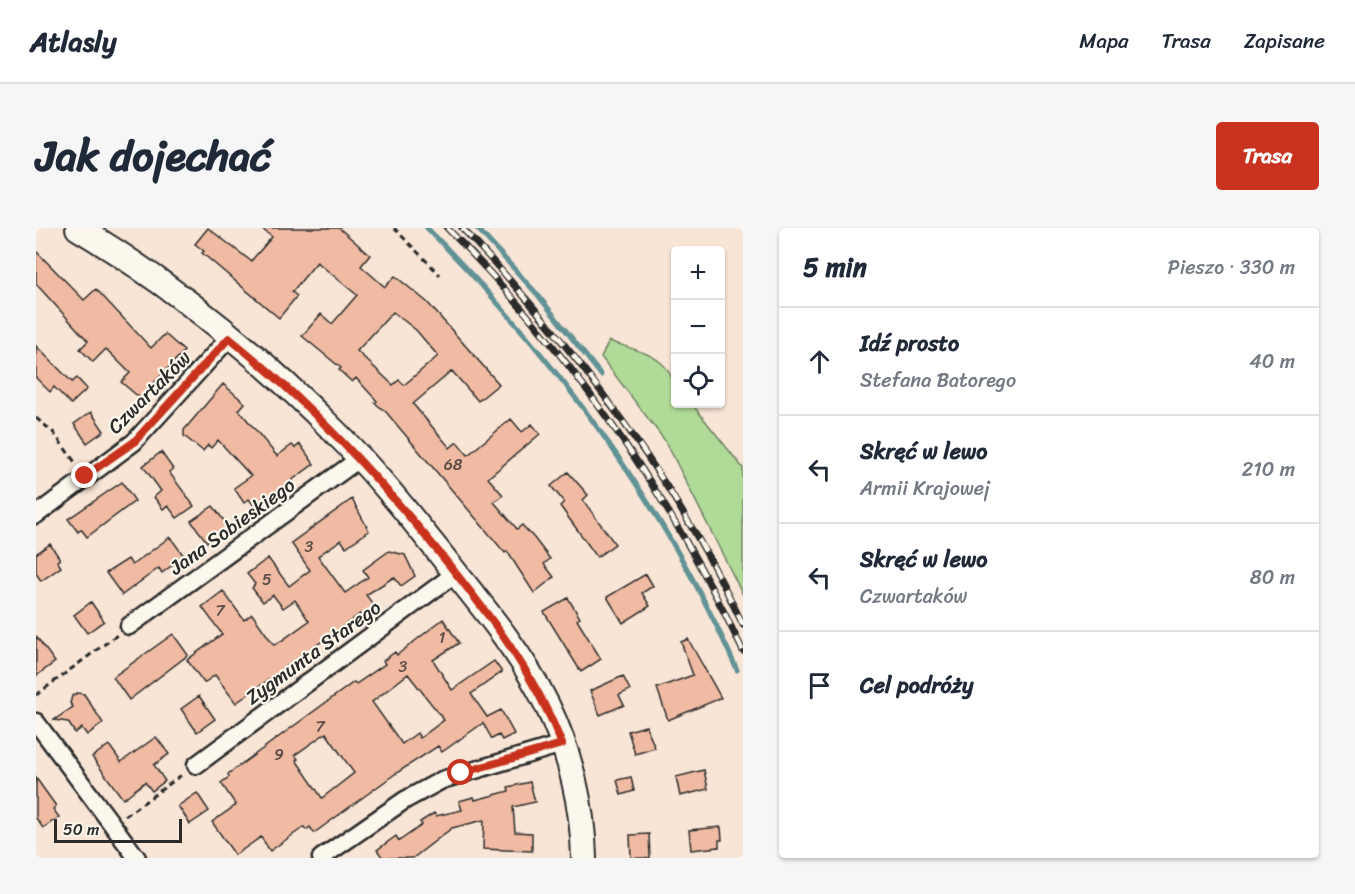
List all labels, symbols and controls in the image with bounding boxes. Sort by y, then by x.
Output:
text: Atlasly [30,17,117,66]
text: Mapa [1079,22,1129,60]
text: Trasa [1162,22,1211,60]
text: Zapisane [1244,22,1325,60]
text: Jak dojechać [36,119,271,193]
button: Trasa [1216,122,1319,190]
text: 5 min [803,244,867,290]
map controls [671,246,725,408]
button: + [671,246,725,300]
text: Pieszo · 330 m [1168,250,1295,285]
button: − [671,300,725,354]
text: Idź prosto [860,324,959,363]
street label: Czwartaków [99,342,200,443]
text: 40 m [1249,344,1295,379]
icon: ahead [803,345,836,378]
button: locate [671,354,725,408]
text: Stefana Batorego [860,363,1016,398]
text: Skręć w lewo [860,432,987,471]
house number: 68 [444,450,463,479]
text: 210 m [1242,452,1295,487]
icon: left [803,453,836,486]
route end [71,462,97,488]
street label: Jana Sobieskiego [161,468,303,585]
text: Armii Krajowej [860,471,990,506]
house number: 3 [305,532,314,561]
text: Skręć w lewo [860,540,987,579]
text: 80 m [1250,560,1295,595]
icon: left [803,561,836,594]
house number: 5 [262,565,272,594]
text: Czwartaków [860,579,967,614]
street label: Zygmunta Starego [238,591,389,714]
house number: 7 [215,596,225,625]
house number: 1 [439,623,446,652]
house number: 3 [399,652,408,681]
text: Cel podróży [860,666,973,705]
icon: arrive [803,669,836,702]
house number: 7 [315,712,325,741]
house number: 9 [274,740,284,769]
route start [447,759,473,785]
text: 50 m [63,815,99,844]
scale bar [54,816,182,844]

